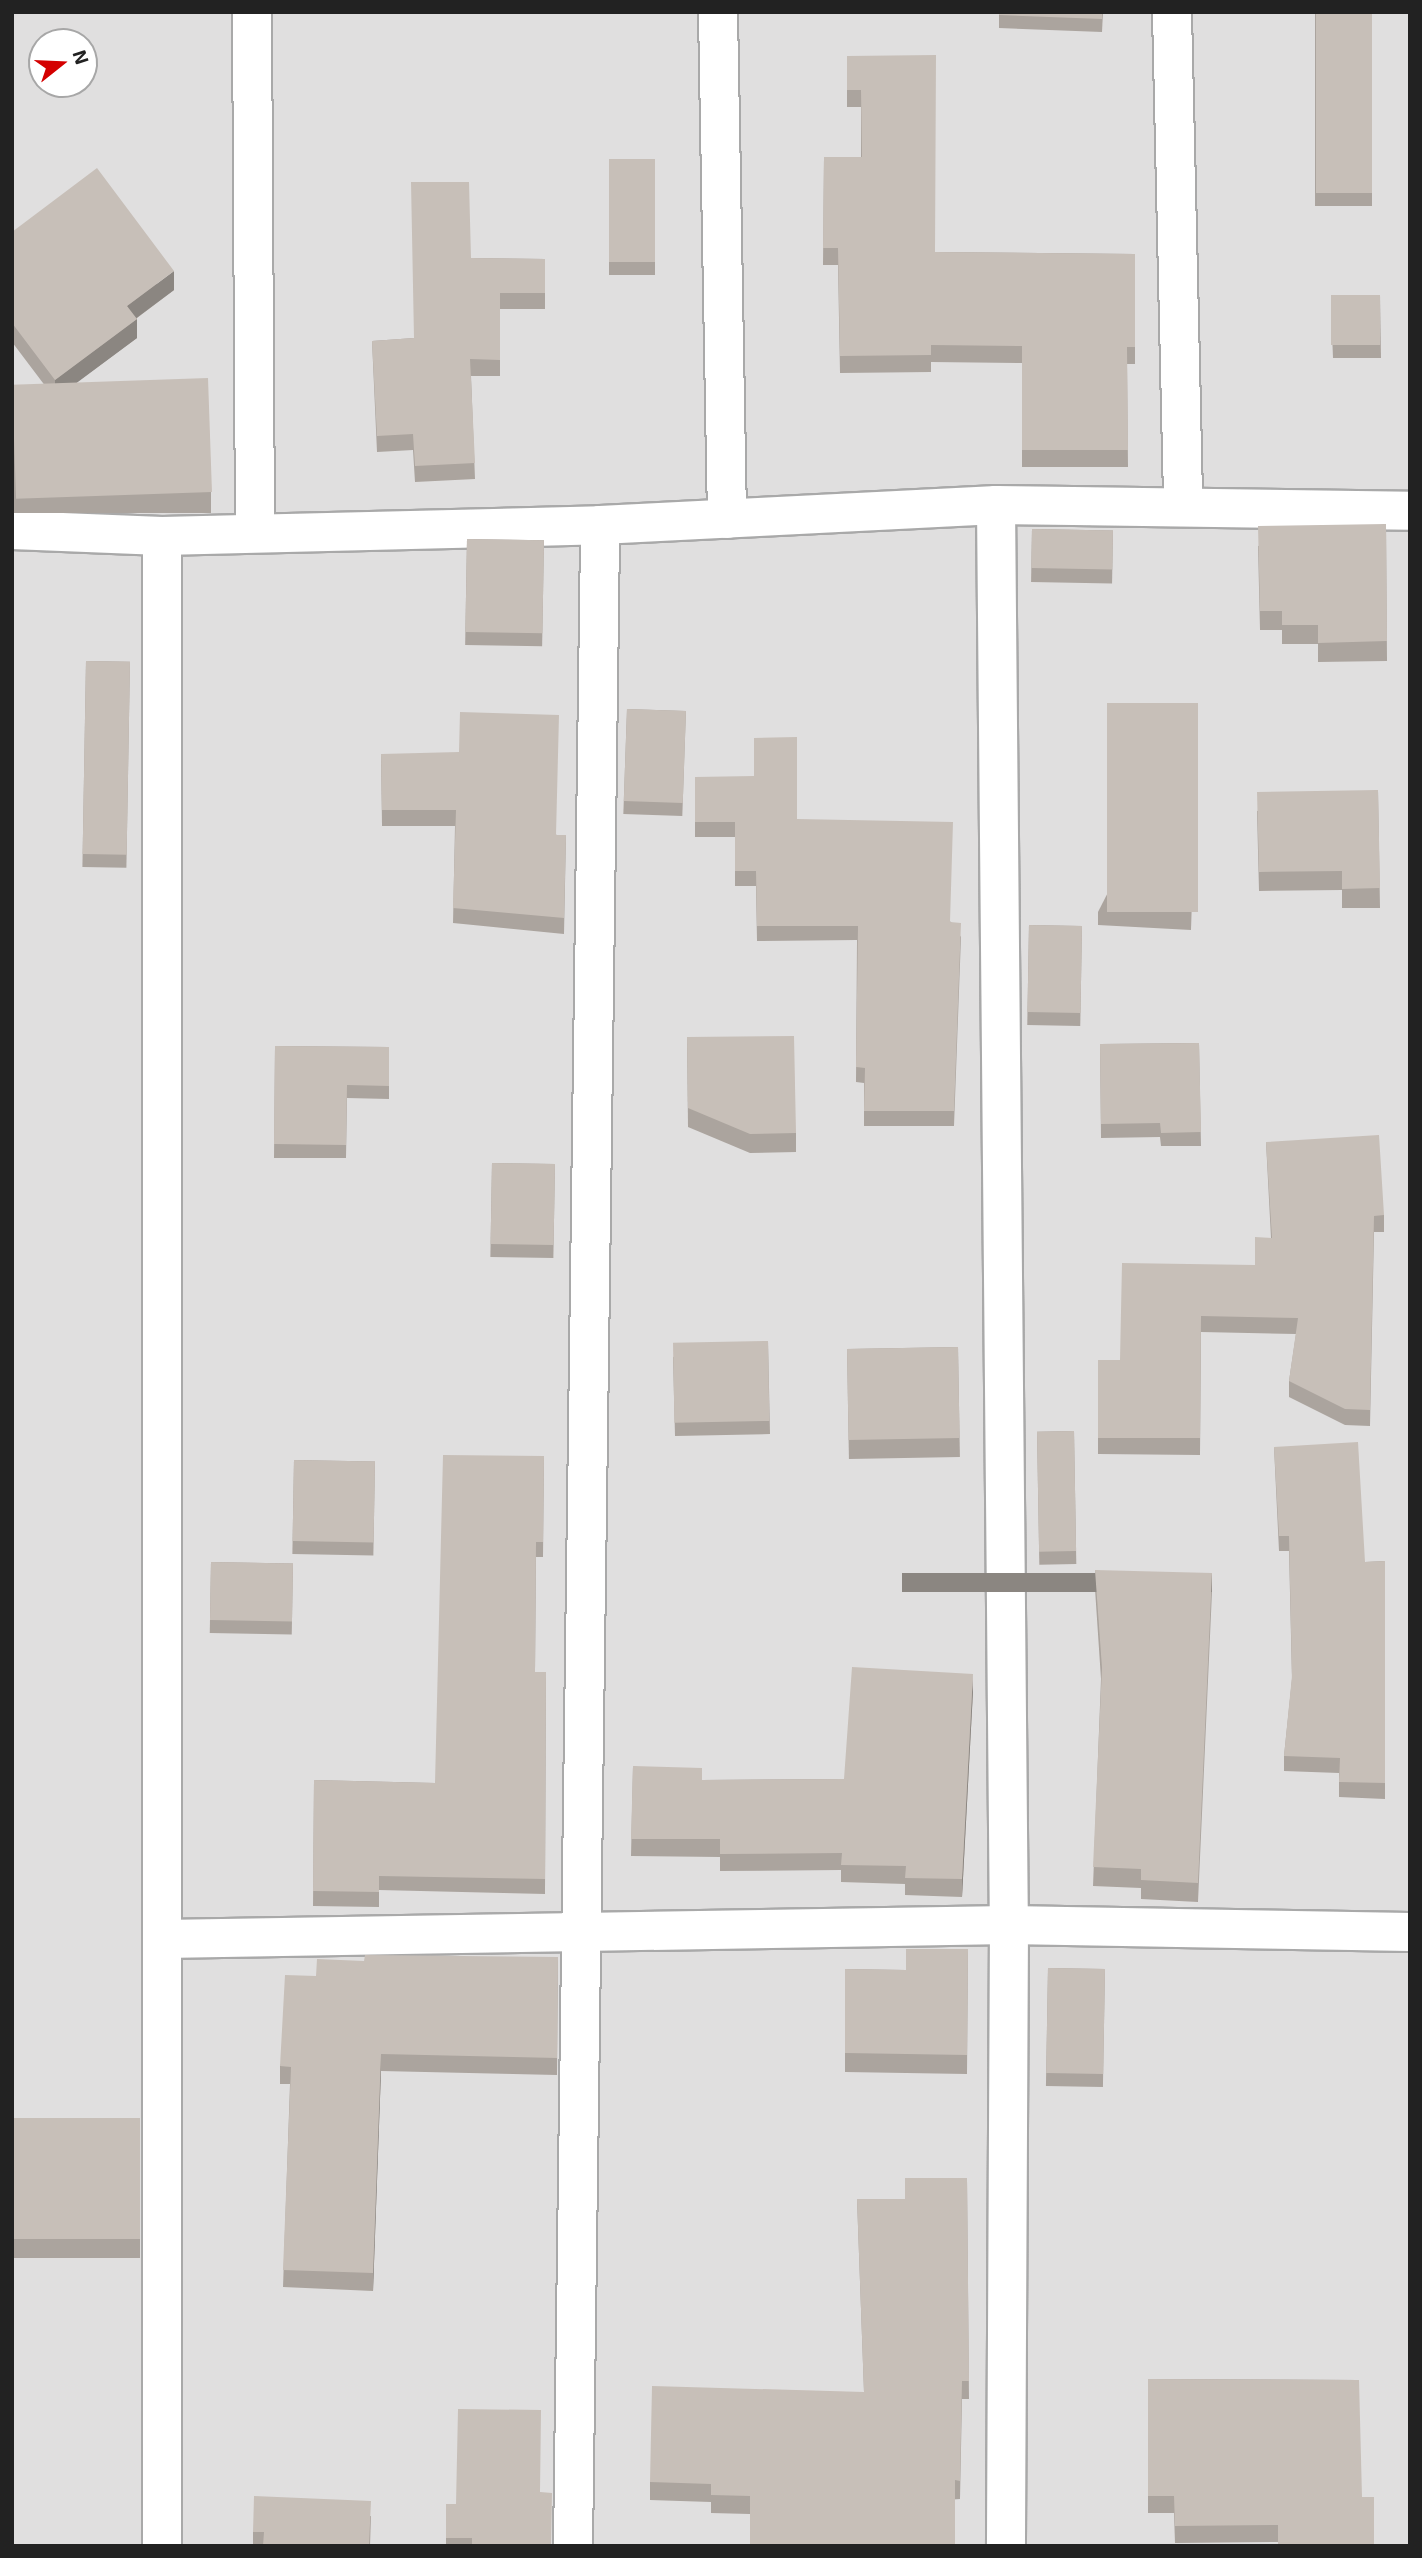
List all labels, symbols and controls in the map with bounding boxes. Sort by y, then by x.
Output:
north arrow [28,28,98,98]
text: N [68,47,95,67]

